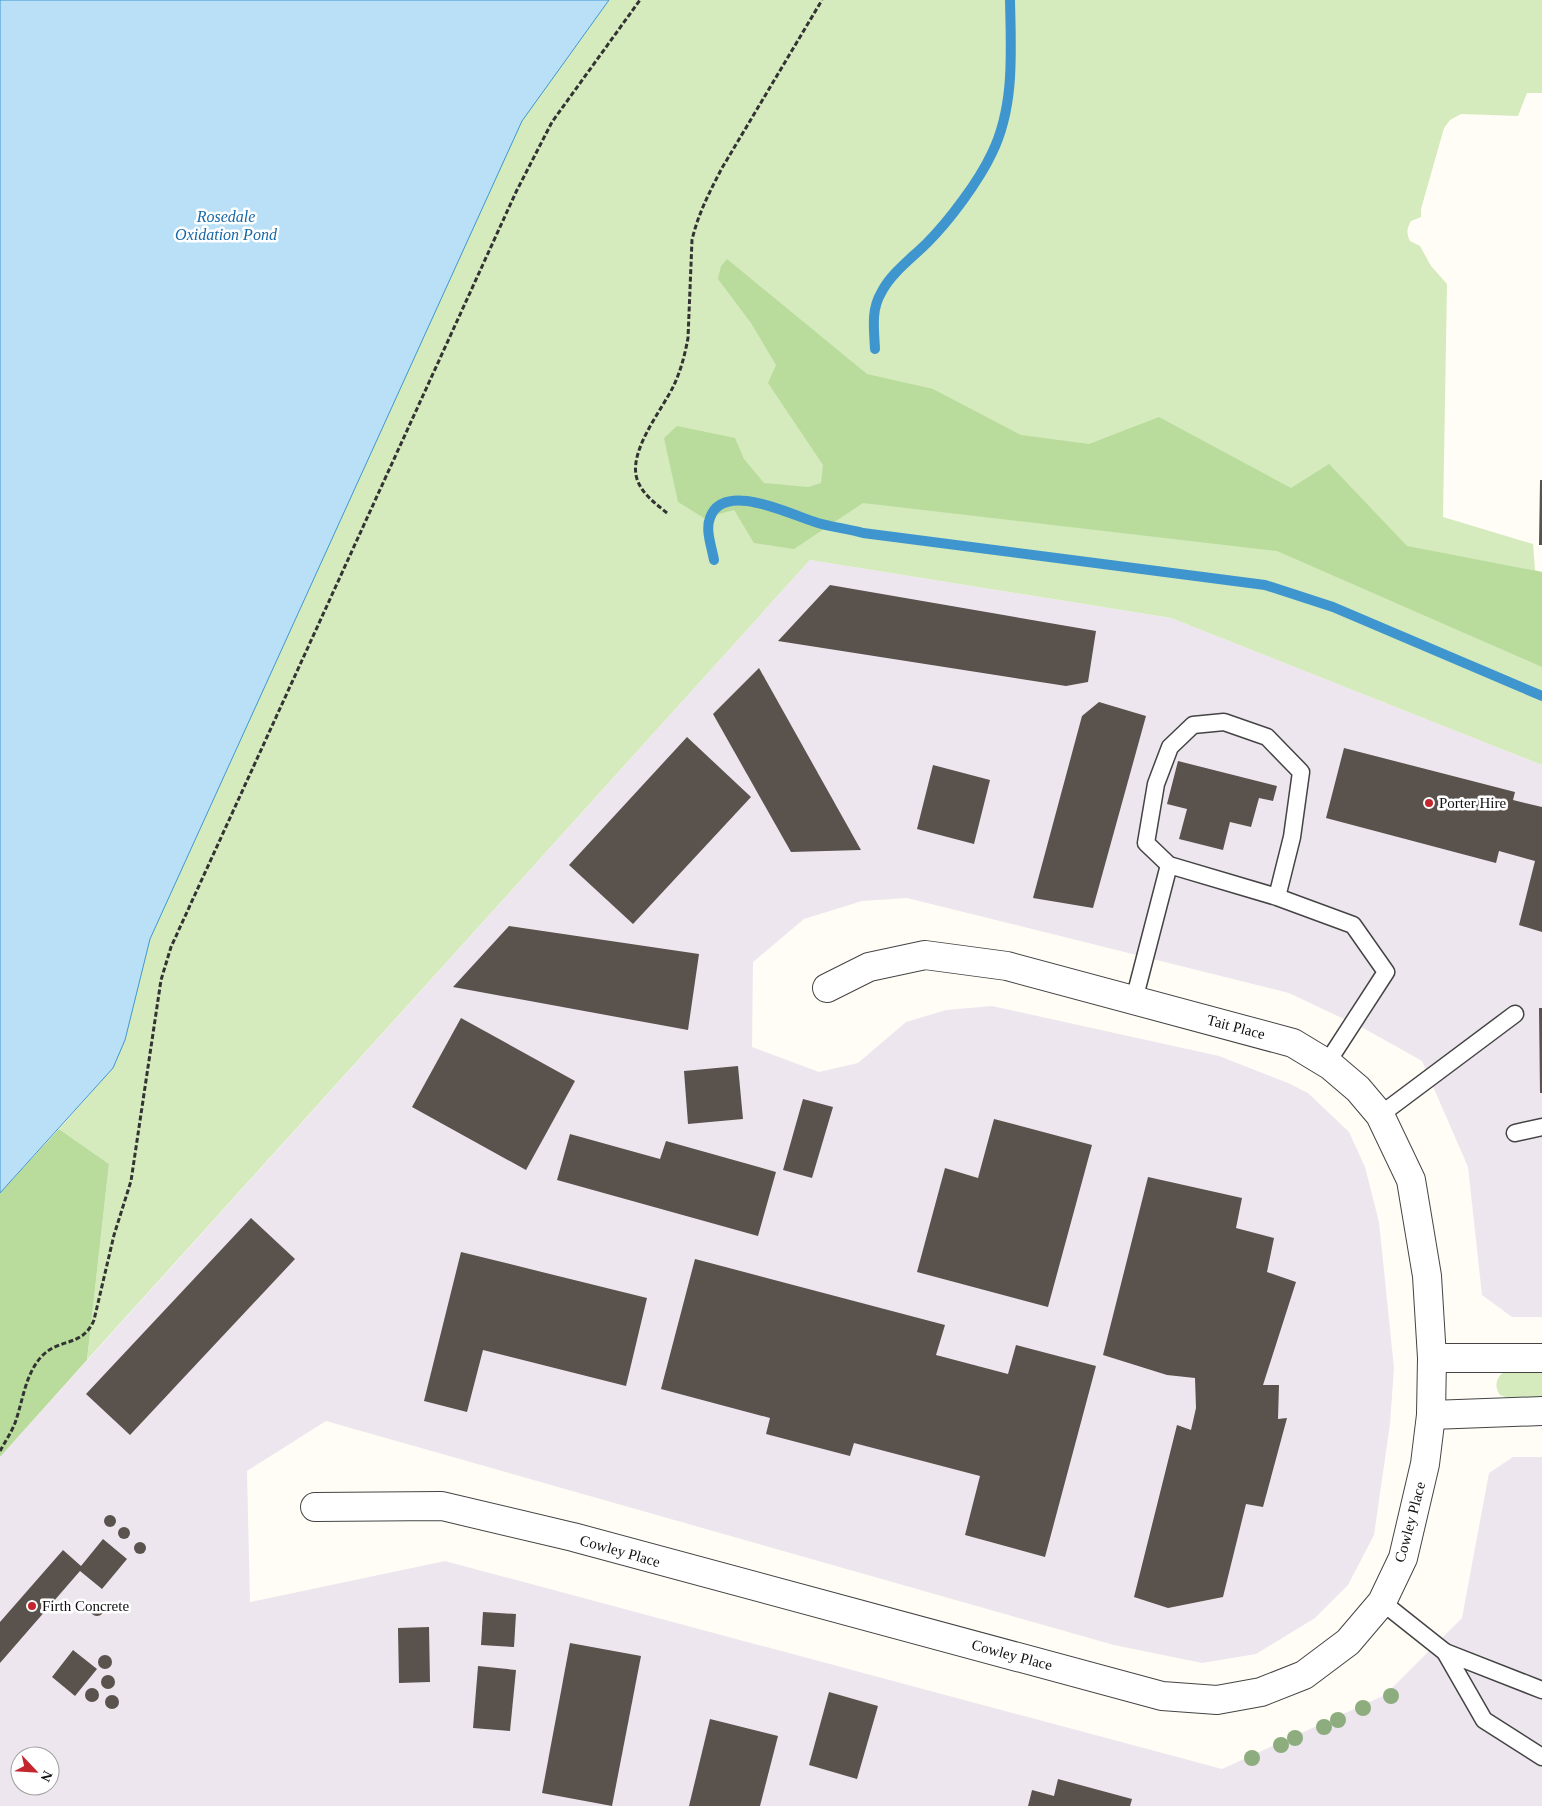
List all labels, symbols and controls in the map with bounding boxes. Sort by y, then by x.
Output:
water label: Rosedale Oxidation Pond [175,208,278,243]
place label: Porter Hire [1439,795,1506,811]
marker: Porter Hire [1423,797,1435,809]
street label: Tait Place [1205,1012,1267,1042]
street label: Cowley Place [1392,1480,1429,1564]
street label: Cowley Place [578,1532,662,1570]
place label: Firth Concrete [42,1598,129,1614]
marker: Firth Concrete [26,1600,38,1612]
street label: Cowley Place [970,1637,1054,1674]
north arrow [10,1746,60,1796]
text: N [37,1769,55,1784]

